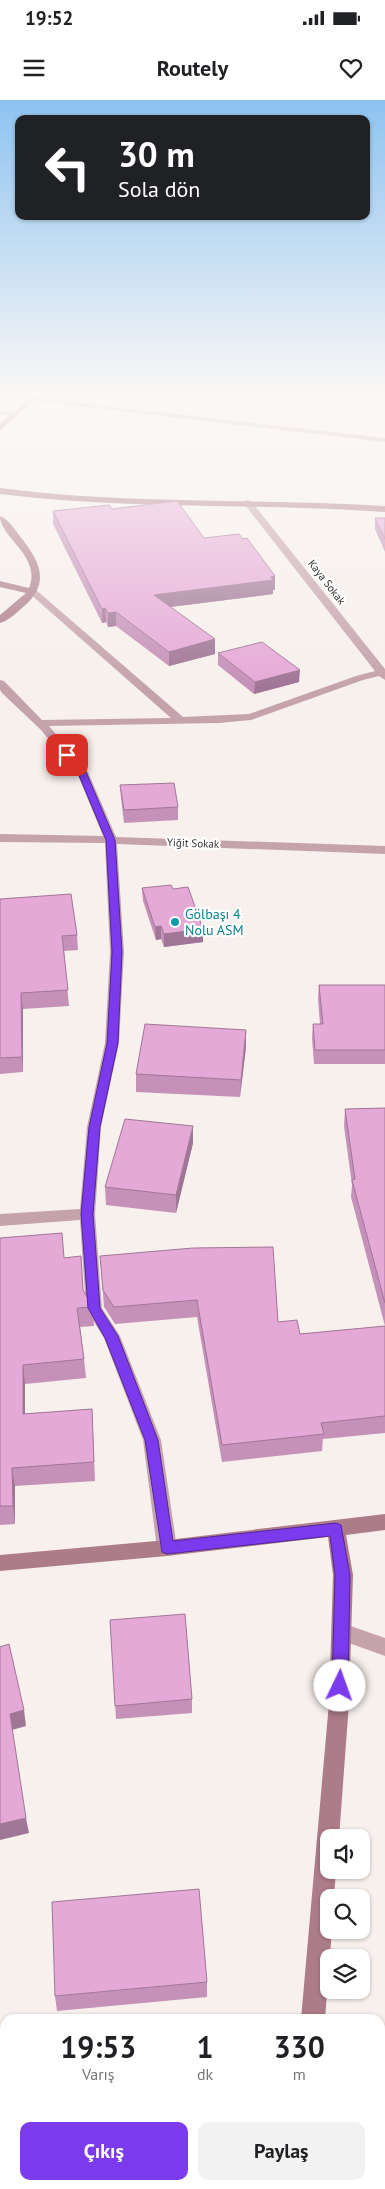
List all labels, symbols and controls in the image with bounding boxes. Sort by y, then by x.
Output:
text: 19:52 [25,6,73,30]
icon: menu [20,54,48,82]
text: Routely [157,54,228,82]
icon: heart [337,54,365,82]
text: 30 m [118,131,195,177]
icon: left [35,135,100,200]
text: Sola dön [118,175,200,203]
street label: Kaya Sokak [305,557,349,608]
pin [46,734,88,776]
icon: arrive [53,741,81,769]
street label: Yiğit Sokak [167,835,220,851]
place label: Gölbaşı 4 Nolu ASM [185,905,244,939]
marker: Gölbaşı 4 Nolu ASM [169,916,181,928]
position arrow [313,1659,365,1711]
map controls [320,1829,370,1999]
button: sound [320,1829,370,1879]
button: search [320,1889,370,1939]
button: layers [320,1949,370,1999]
text: 19:53 [60,2027,136,2066]
text: 1 [197,2027,214,2066]
text: 330 [274,2027,325,2066]
text: Varış [82,2064,115,2084]
text: dk [197,2064,213,2084]
text: m [293,2064,306,2084]
button: Çıkış [20,2122,188,2180]
button: Paylaş [198,2122,365,2180]

